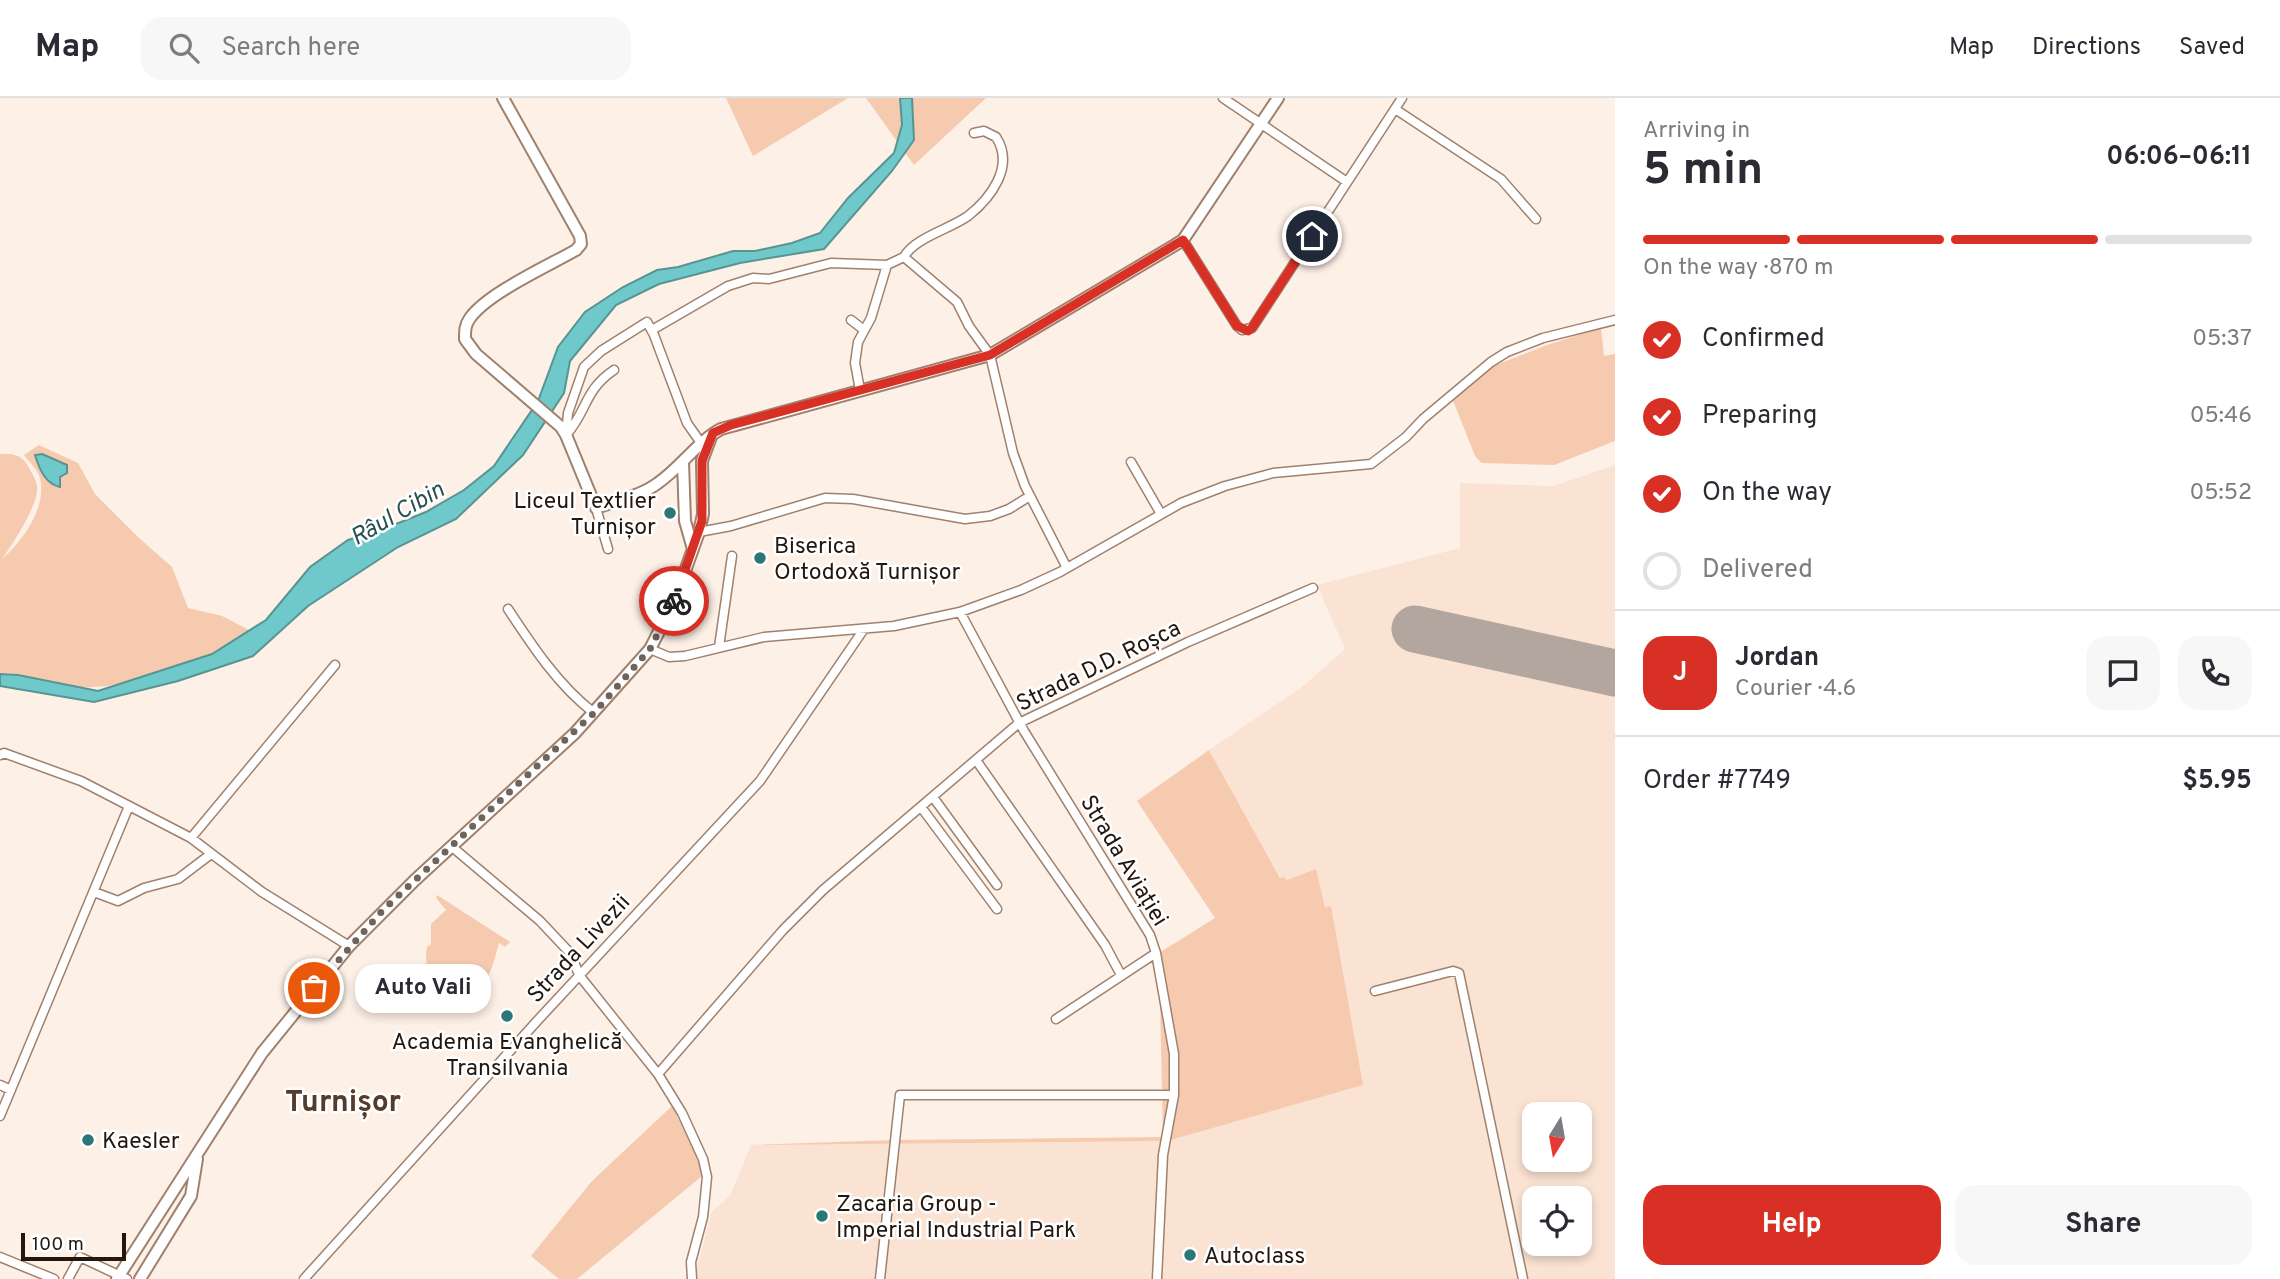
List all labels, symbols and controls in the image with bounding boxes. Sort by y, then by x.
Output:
search box [141,17,631,80]
text: Map [35,27,99,69]
icon: search [165,29,203,67]
text: Search here [221,32,360,65]
text: Map [1949,33,1994,63]
text: Directions [2032,33,2141,63]
text: Saved [2179,33,2245,63]
text: Arriving in [1643,117,1750,146]
text: 06:06–06:11 [2106,141,2252,174]
text: 5 min [1643,142,1763,201]
pin [1282,206,1342,266]
icon: home [1293,217,1331,255]
text: On the way · 870 m [1643,254,1834,283]
icon: check [1643,321,1681,359]
text: Confirmed [1702,323,1825,356]
text: 05:37 [2192,325,2252,354]
icon: check [1643,398,1681,436]
text: Preparing [1702,400,1817,433]
text: 05:46 [2190,402,2252,431]
icon: check [1643,475,1681,513]
water label: Râul Cibin [346,476,450,554]
text: On the way [1702,477,1832,510]
text: 05:52 [2190,479,2252,508]
place label: Liceul Textlier Turnișor [513,488,656,543]
marker: Liceul Textlier Turnișor [662,505,678,521]
place label: Biserica Ortodoxă Turnișor [774,533,961,588]
marker: Biserica Ortodoxă Turnișor [752,550,768,566]
text: Delivered [1702,554,1813,587]
courier [639,566,709,636]
icon: bike [655,582,693,620]
street label: Strada D.D. Roșca [1012,615,1186,720]
button: chat [2086,636,2160,710]
button: phone [2178,636,2252,710]
text: Jordan [1735,642,1819,675]
text: J [1673,657,1687,690]
text: Courier · 4.6 [1735,675,1856,704]
text: Order #7749 [1643,765,1791,798]
text: $5.95 [2182,765,2252,798]
street label: Strada Aviației [1072,790,1173,932]
street label: Strada Livezii [522,889,638,1010]
pin [284,958,344,1018]
callout: Auto Vali [356,964,492,1012]
icon: bag [295,969,333,1007]
text: Auto Vali [375,974,471,1003]
marker: Academia Evanghelică Transilvania [499,1008,515,1024]
place label: Academia Evanghelică Transilvania [392,1029,622,1084]
district label: Turnișor [285,1085,401,1122]
north arrow [1522,1102,1592,1172]
map controls [1522,1102,1592,1256]
place label: Kaesler [102,1128,180,1157]
marker: Kaesler [80,1132,96,1148]
button: Help [1643,1185,1941,1265]
button: Share [1955,1185,2252,1265]
button: locate [1522,1186,1592,1256]
place label: Zacaria Group - Imperial Industrial Park [836,1191,1076,1246]
marker: Zacaria Group - Imperial Industrial Park [814,1208,830,1224]
scale bar [21,1230,126,1262]
text: 100 m [32,1233,84,1257]
place label: Autoclass [1204,1243,1305,1272]
marker: Autoclass [1182,1247,1198,1263]

